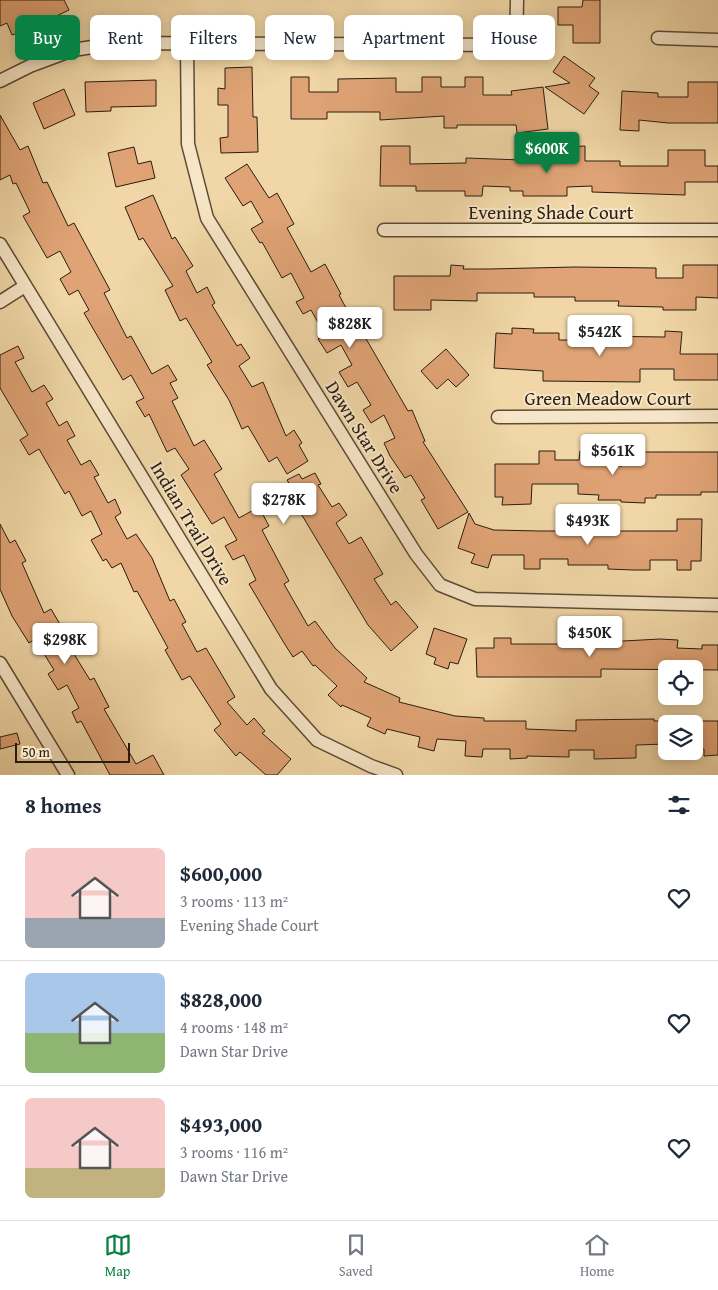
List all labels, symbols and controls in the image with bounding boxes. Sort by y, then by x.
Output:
chip: Buy [15,15,80,60]
chip: Rent [90,15,161,60]
chip: Filters [171,15,255,60]
chip: New [265,15,334,60]
chip: Apartment [344,15,463,60]
chip: House [473,15,555,60]
pin: $600K [512,132,582,174]
text: $600K [525,136,569,160]
street label: Evening Shade Court [469,198,634,226]
pin: $828K [315,306,385,349]
text: $828K [328,311,372,335]
pin: $542K [565,314,635,357]
text: $542K [578,319,622,343]
street label: Dawn Star Drive [319,375,411,499]
street label: Green Meadow Court [525,384,692,412]
pin: $561K [578,434,648,476]
text: $561K [591,438,635,462]
street label: Indian Trail Drive [144,456,240,591]
pin: $278K [249,482,319,525]
text: $278K [262,487,306,511]
pin: $493K [553,504,623,546]
text: $493K [566,508,610,532]
pin: $450K [555,616,625,658]
text: $450K [568,620,612,644]
pin: $298K [30,622,100,665]
text: $298K [43,627,87,651]
map controls [658,660,703,760]
button: locate [658,660,703,705]
button: layers [658,715,703,760]
scale bar [15,740,130,763]
text: 50 m [22,742,50,762]
text: 8 homes [25,790,101,821]
icon: filters [665,791,693,819]
text: $600,000 [180,858,262,889]
icon: home [65,868,125,928]
icon: heart [665,884,693,912]
text: 3 rooms · 113 m² [180,889,288,913]
text: Evening Shade Court [180,913,319,937]
text: $828,000 [180,984,262,1015]
icon: home [65,993,125,1053]
icon: heart [665,1009,693,1037]
text: 4 rooms · 148 m² [180,1015,288,1039]
text: Dawn Star Drive [180,1039,288,1063]
text: $493,000 [180,1109,262,1140]
icon: home [65,1118,125,1178]
icon: heart [665,1134,693,1162]
text: 3 rooms · 116 m² [180,1140,288,1164]
text: Dawn Star Drive [180,1164,288,1188]
tab: Map [104,1231,132,1281]
tab: Saved [339,1231,373,1281]
tab: Home [580,1231,614,1281]

